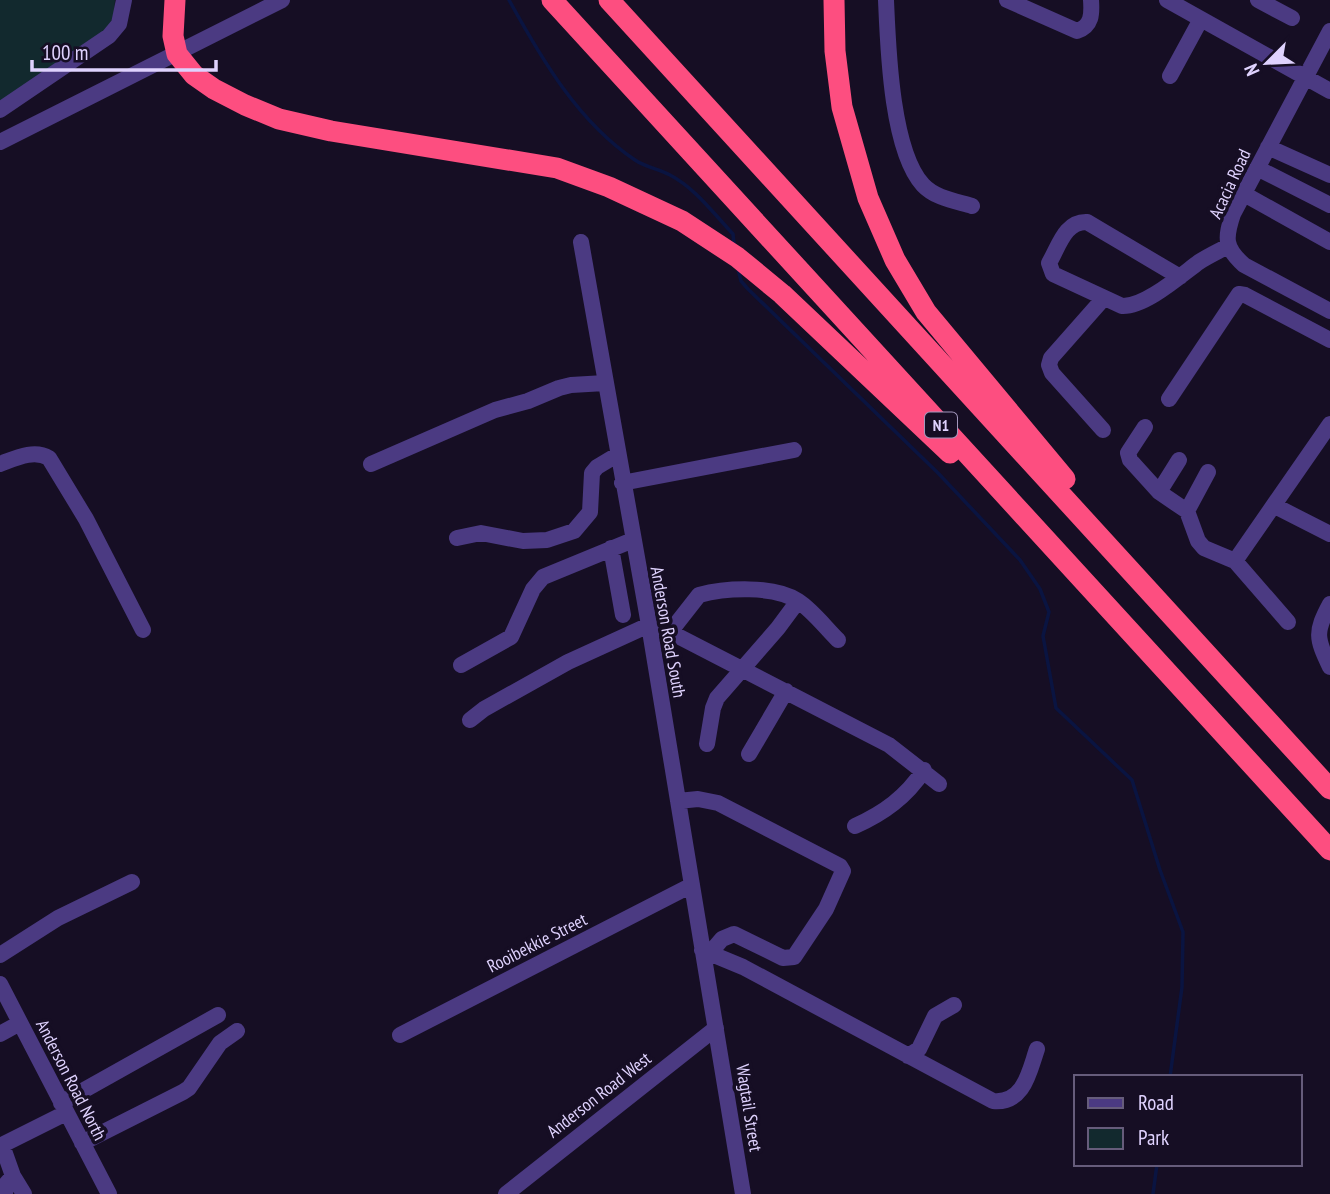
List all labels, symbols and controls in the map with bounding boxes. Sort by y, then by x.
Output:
scale bar [32,28,215,72]
north arrow [1232,28,1302,98]
text: 100 m [42,39,88,66]
text: N [1238,60,1265,79]
street label: Acacia Road [1203,145,1256,222]
road number: N1 [925,412,957,438]
street label: Anderson Road South [646,565,691,699]
street label: Rooibekkie Street [483,908,591,978]
street label: Anderson Road North [31,1016,112,1144]
street label: Anderson Road West [542,1047,656,1143]
street label: Wagtail Street [731,1063,768,1153]
legend [1074,1075,1302,1166]
text: Road [1138,1089,1174,1116]
text: Park [1138,1124,1169,1151]

